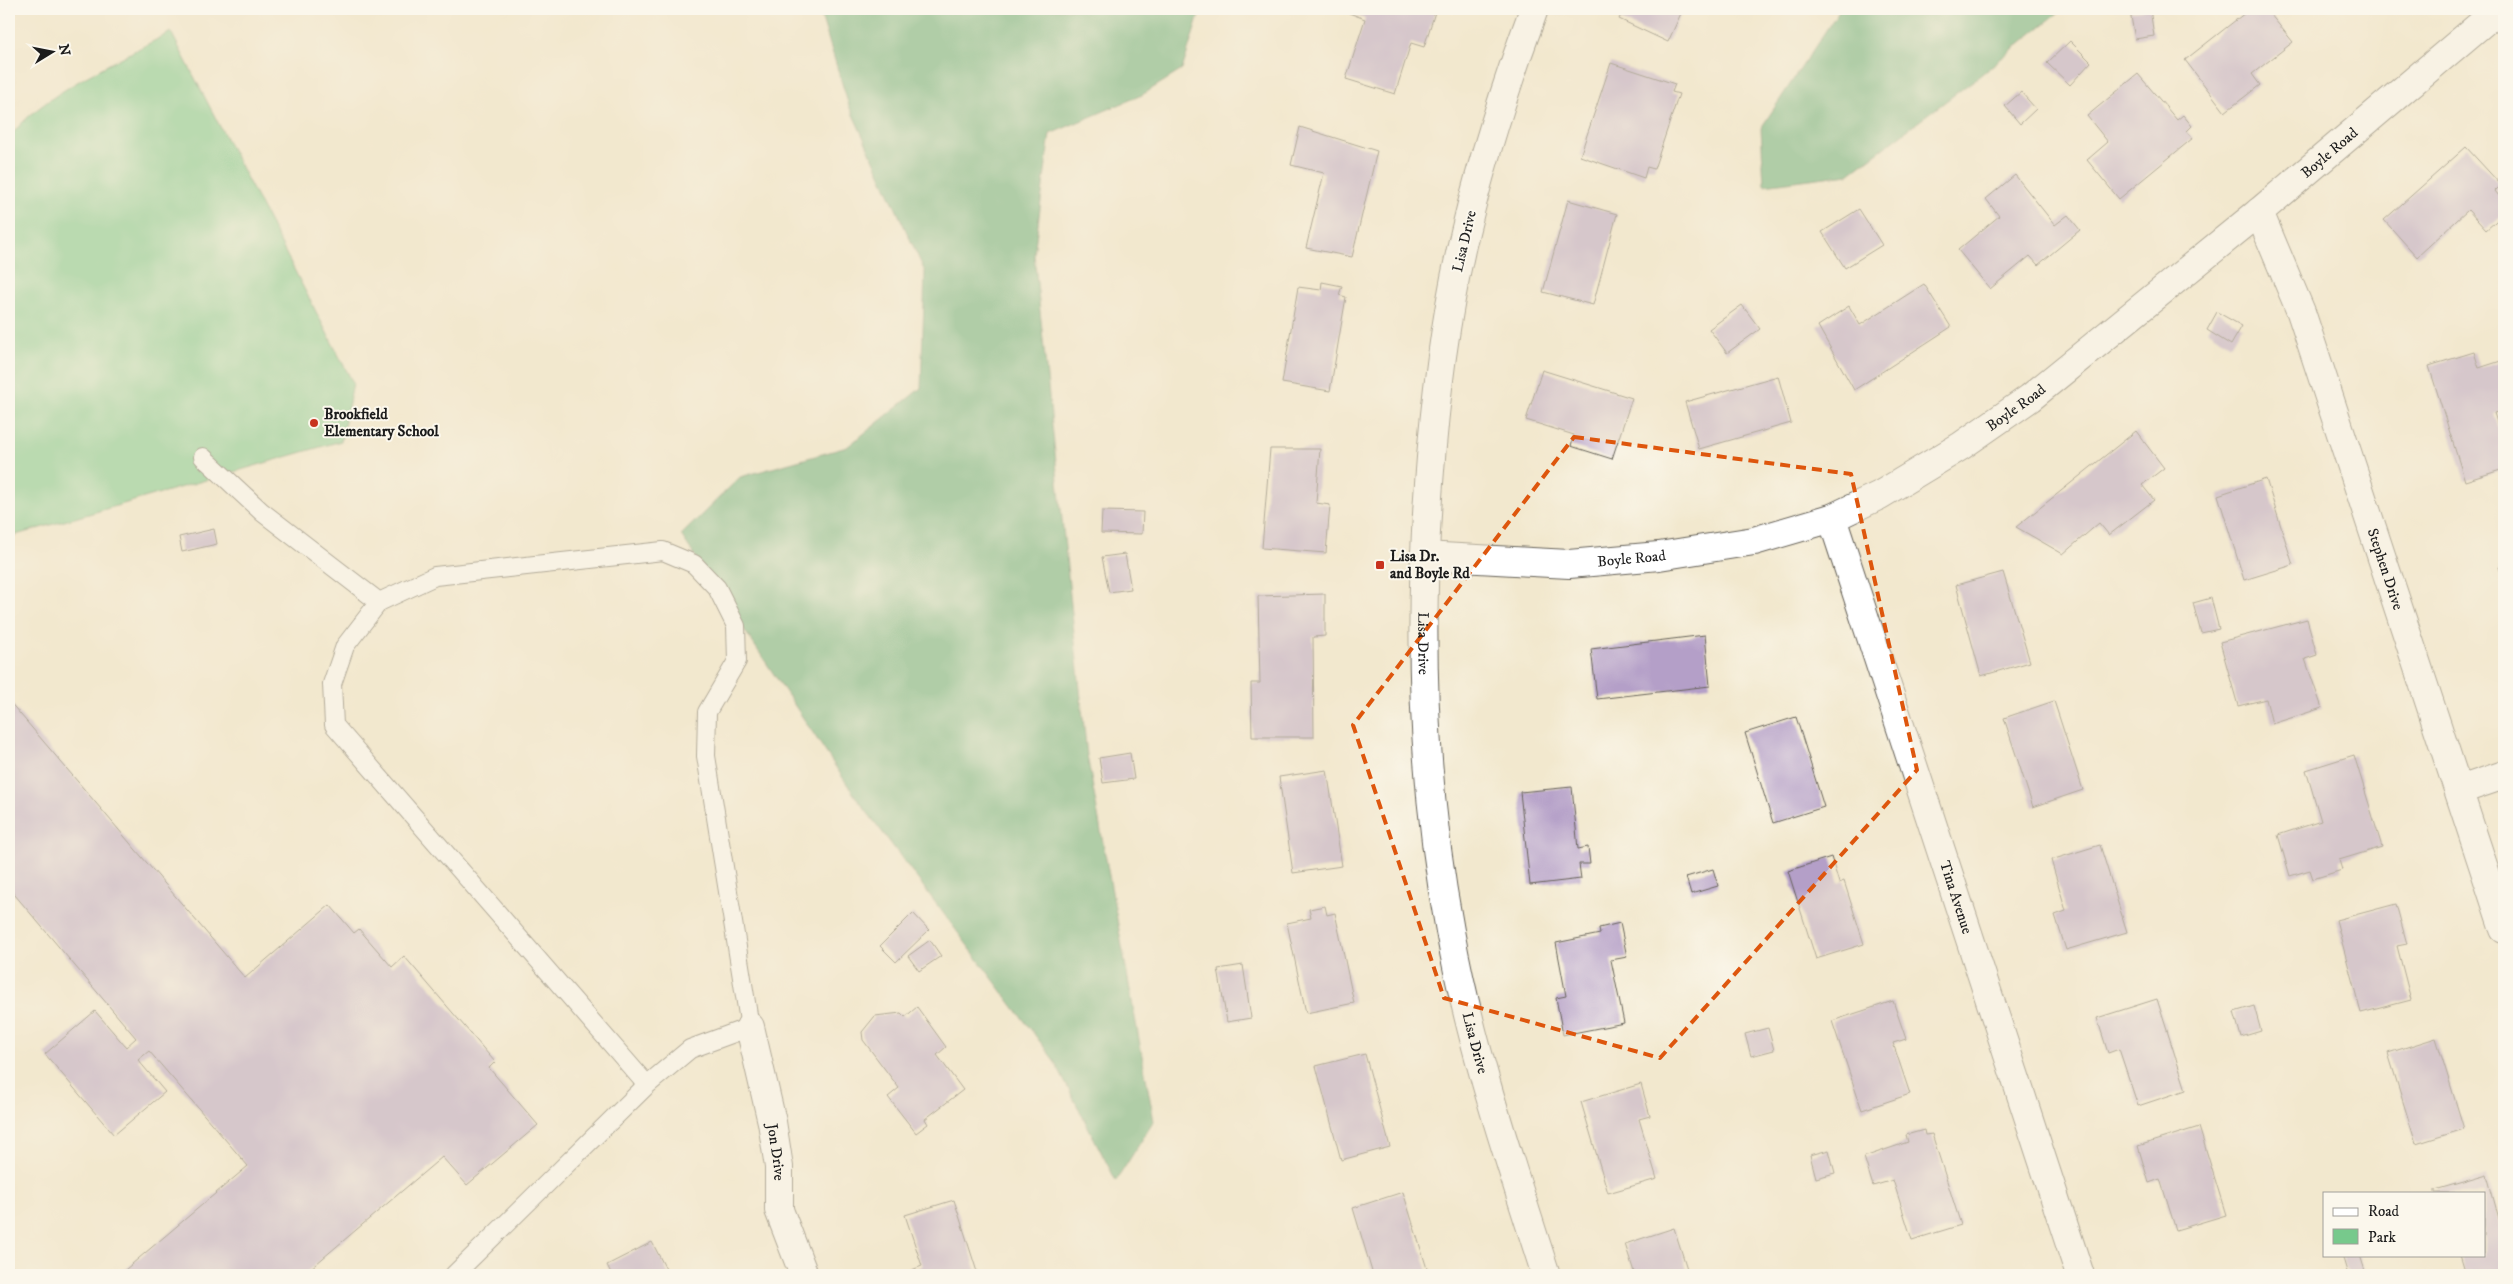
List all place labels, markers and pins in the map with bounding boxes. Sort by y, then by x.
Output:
place label: Brookfield Elementary School [324,405,439,441]
marker: Brookfield Elementary School [308,417,320,429]
place label: Lisa Dr. and Boyle Rd [1390,547,1470,583]
marker: Lisa Dr. and Boyle Rd [1374,559,1386,571]

